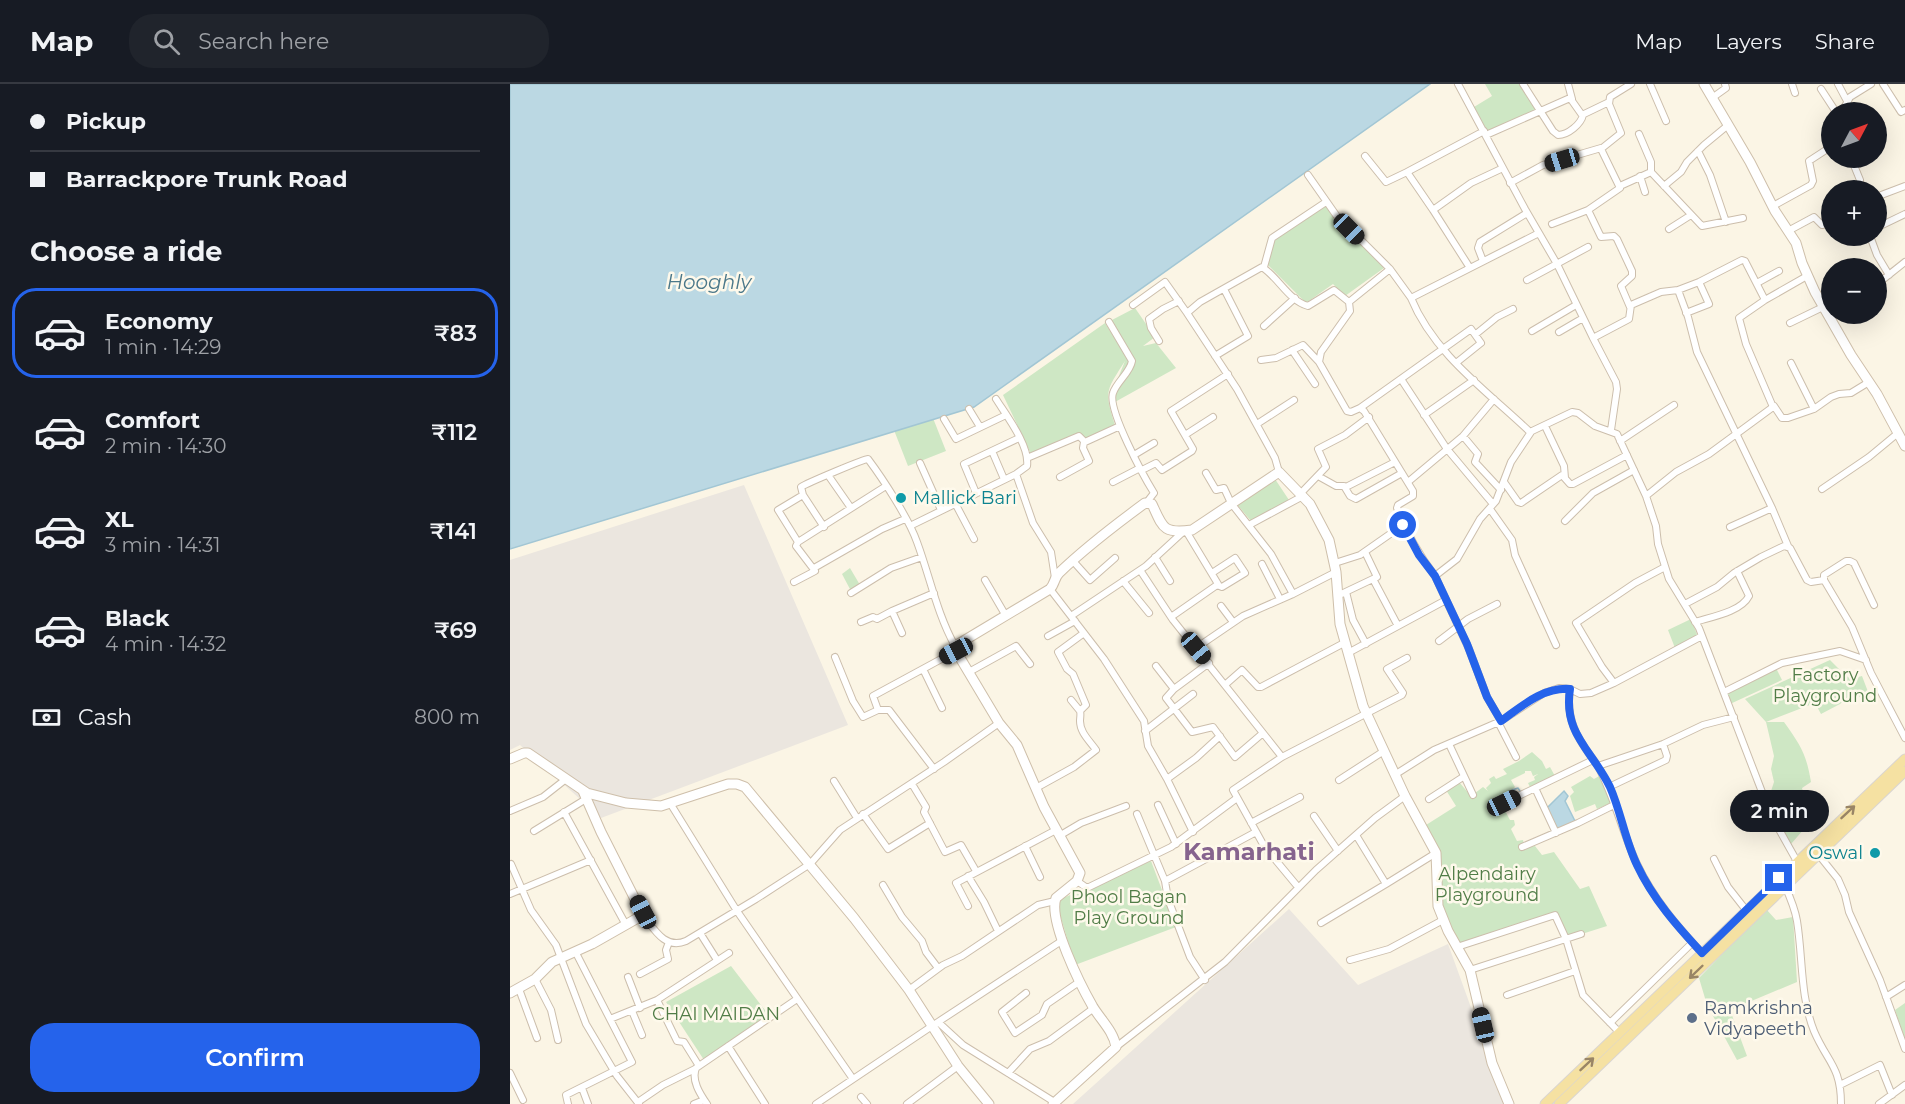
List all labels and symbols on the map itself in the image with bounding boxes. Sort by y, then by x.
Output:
north arrow [1821,102,1887,168]
car [1542,146,1582,174]
car [1330,210,1368,248]
water label: Hooghly [667,270,753,294]
place label: Mallick Bari [913,487,1017,509]
marker: Mallick Bari [894,491,908,505]
route start [1389,511,1416,538]
car [1178,628,1214,668]
car [936,635,976,667]
park label: Factory Playground [1773,664,1877,707]
car [1484,787,1524,819]
callout: 2 min [1730,791,1828,833]
one-way arrow [1841,804,1856,819]
district label: Kamarhati [1183,837,1315,866]
place label: Oswal [1808,842,1863,864]
marker: Oswal [1868,846,1882,860]
park label: Alpendairy Playground [1435,863,1539,906]
route end [1765,864,1792,891]
park label: Phool Bagan Play Ground [1071,886,1187,929]
car [627,892,659,932]
one-way arrow [1689,964,1704,979]
place label: Ramkrishna Vidyapeeth [1704,997,1813,1040]
park label: CHAI MAIDAN [652,1003,780,1025]
car [1470,1005,1496,1045]
marker: Ramkrishna Vidyapeeth [1685,1011,1699,1025]
one-way arrow [1580,1057,1595,1071]

